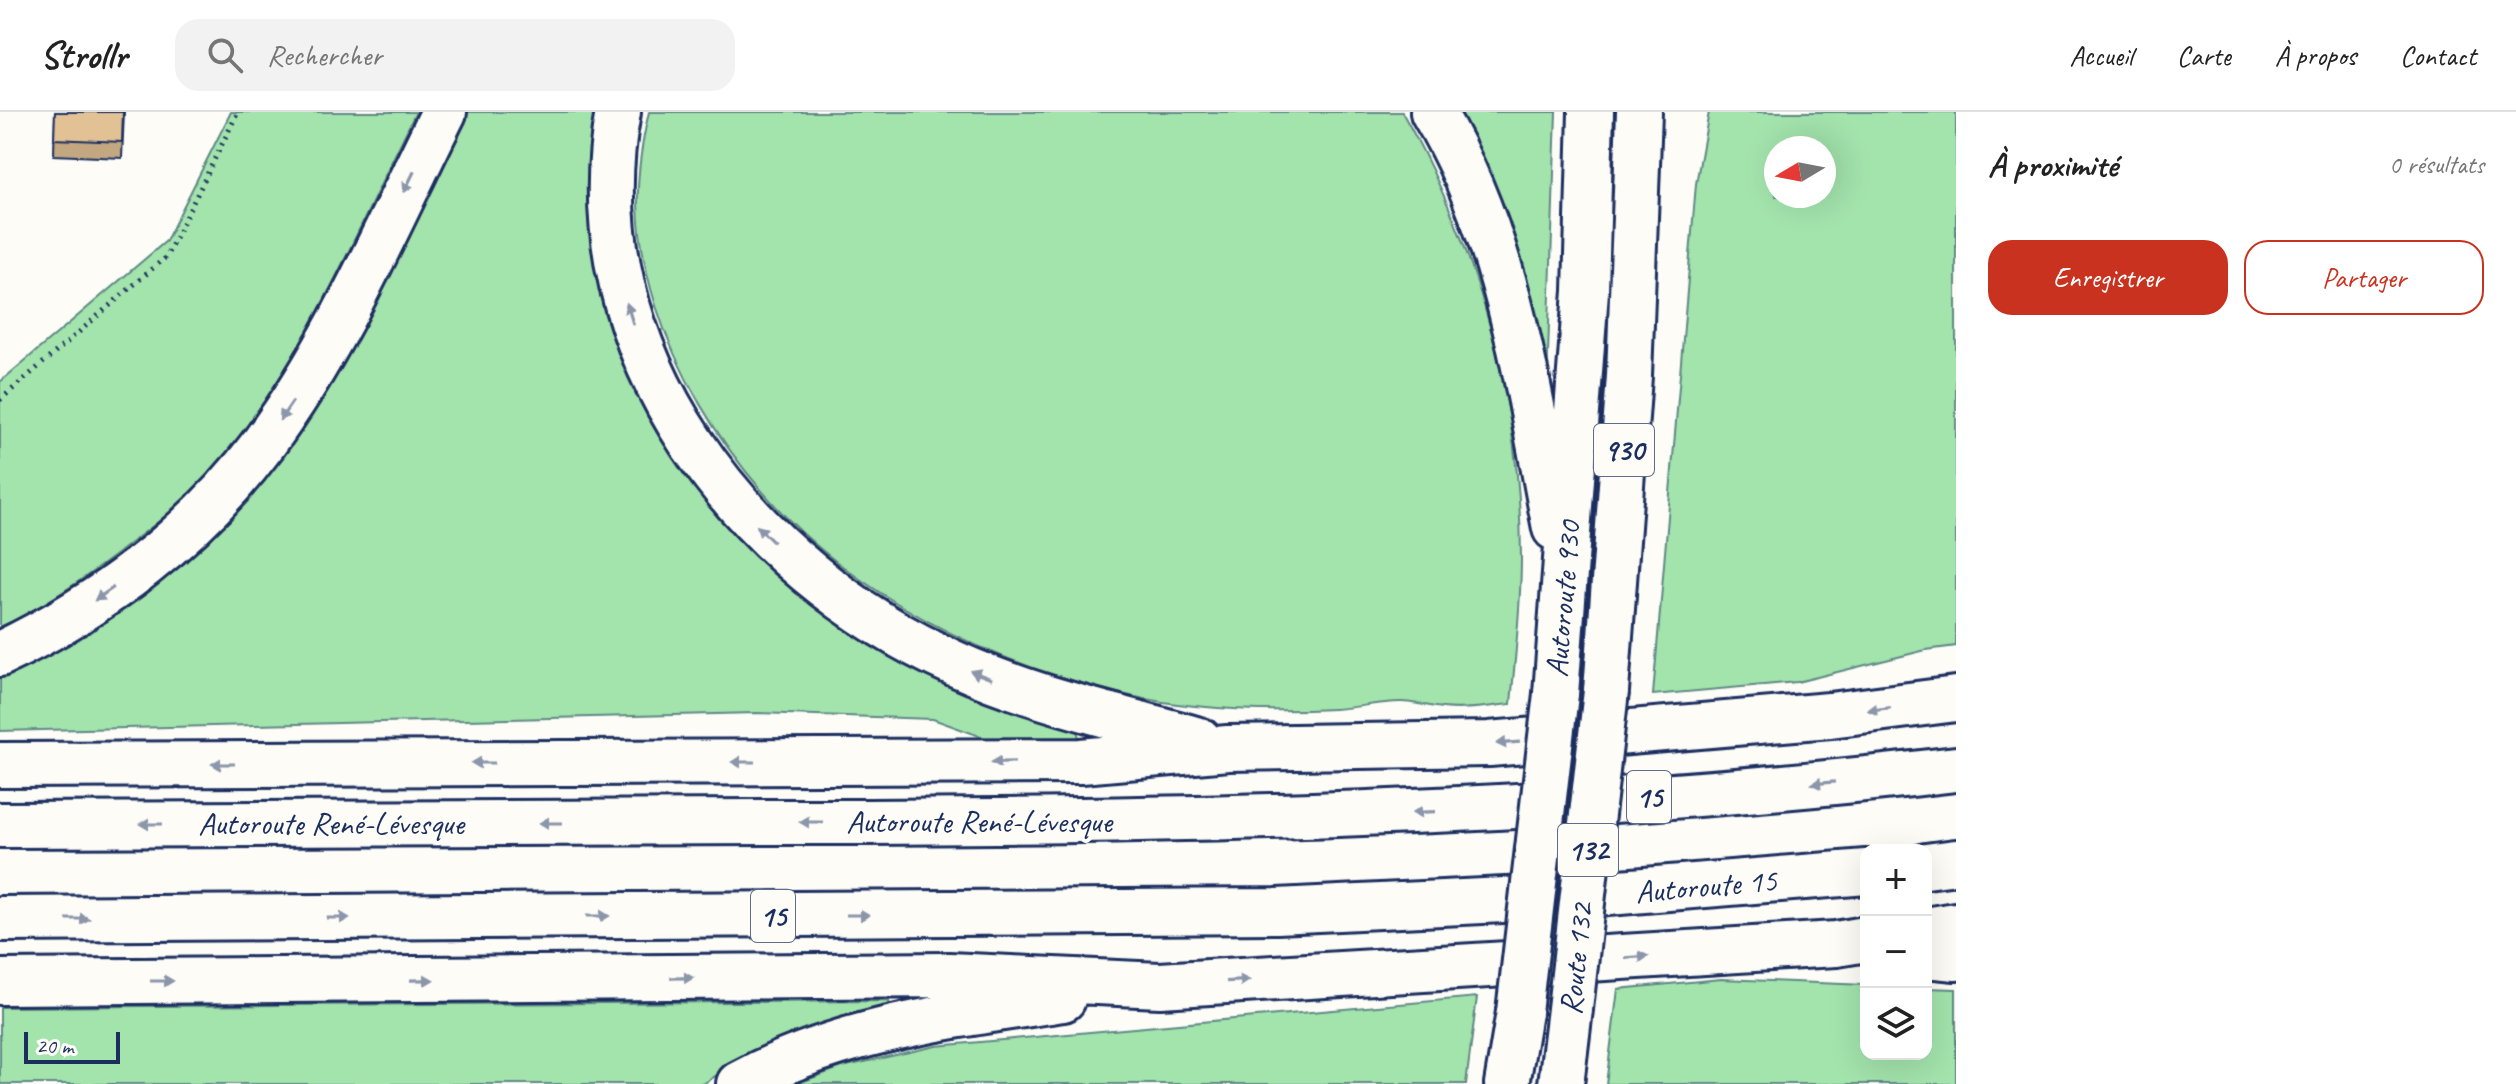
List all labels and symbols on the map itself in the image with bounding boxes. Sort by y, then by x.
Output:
north arrow [1764,136,1836,208]
one-way arrow [402,170,416,193]
one-way arrow [623,302,636,326]
one-way arrow [279,400,294,421]
road number: 930 [1594,424,1654,476]
street label: Autoroute 930 [1536,517,1590,679]
one-way arrow [756,525,774,544]
one-way arrow [94,586,115,601]
one-way arrow [969,668,993,681]
one-way arrow [1866,703,1891,716]
one-way arrow [1495,737,1520,750]
one-way arrow [990,755,1015,768]
one-way arrow [730,756,755,768]
one-way arrow [470,757,495,769]
one-way arrow [210,758,235,770]
road number: 15 [1627,771,1671,823]
one-way arrow [1810,776,1835,789]
street label: Autoroute René-Lévesque [846,801,1114,842]
street label: Autoroute René-Lévesque [198,803,466,844]
one-way arrow [1411,805,1436,818]
one-way arrow [798,816,823,828]
one-way arrow [538,817,563,829]
one-way arrow [138,818,163,830]
road number: 132 [1558,824,1618,876]
street label: Autoroute 15 [1634,859,1780,913]
road number: 15 [751,890,795,942]
street label: Route 132 [1550,899,1603,1017]
one-way arrow [846,909,871,921]
one-way arrow [586,910,611,922]
one-way arrow [326,912,351,924]
one-way arrow [66,913,91,925]
one-way arrow [1625,950,1650,963]
one-way arrow [670,972,695,984]
one-way arrow [410,974,435,987]
one-way arrow [1226,974,1251,987]
one-way arrow [150,975,175,987]
scale bar [24,1028,120,1064]

